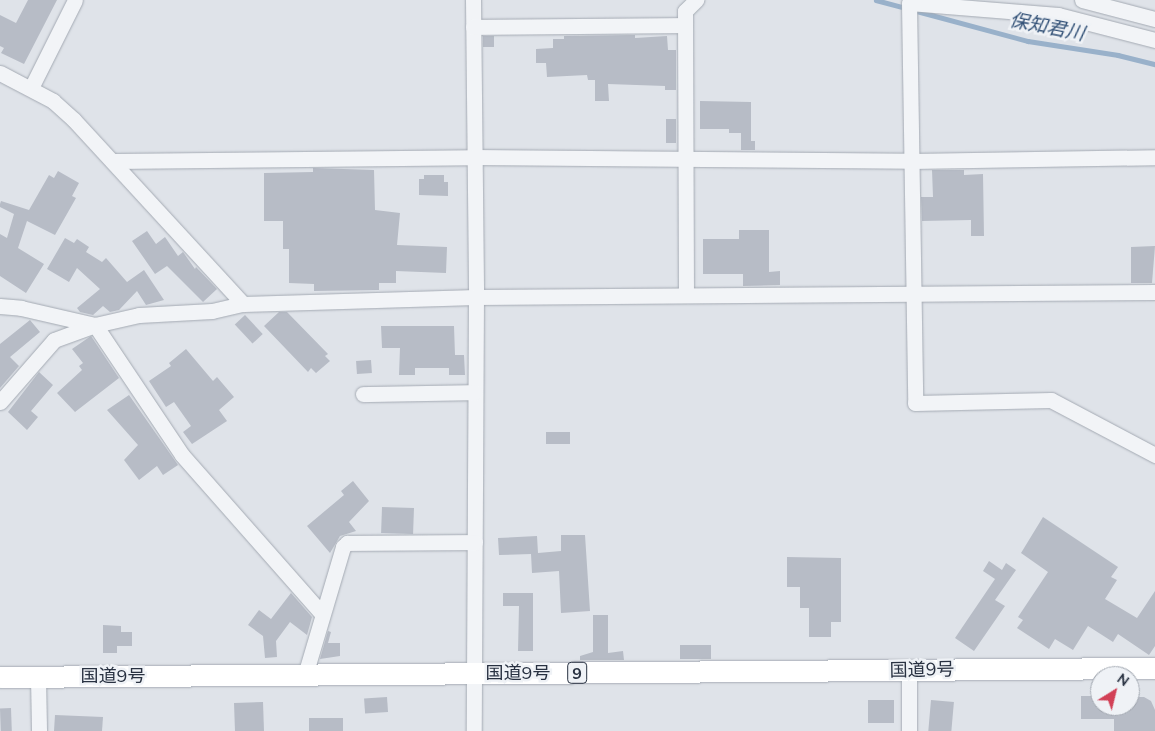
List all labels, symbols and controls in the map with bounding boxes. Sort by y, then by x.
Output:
water label: 保知君川 [1008,9,1086,45]
street label: 国道9号 [889,659,955,681]
road number: 9 [567,660,587,686]
street label: 国道9号 [486,662,550,684]
street label: 国道9号 [81,665,145,687]
north arrow [1090,666,1140,716]
text: N [1114,669,1133,690]

